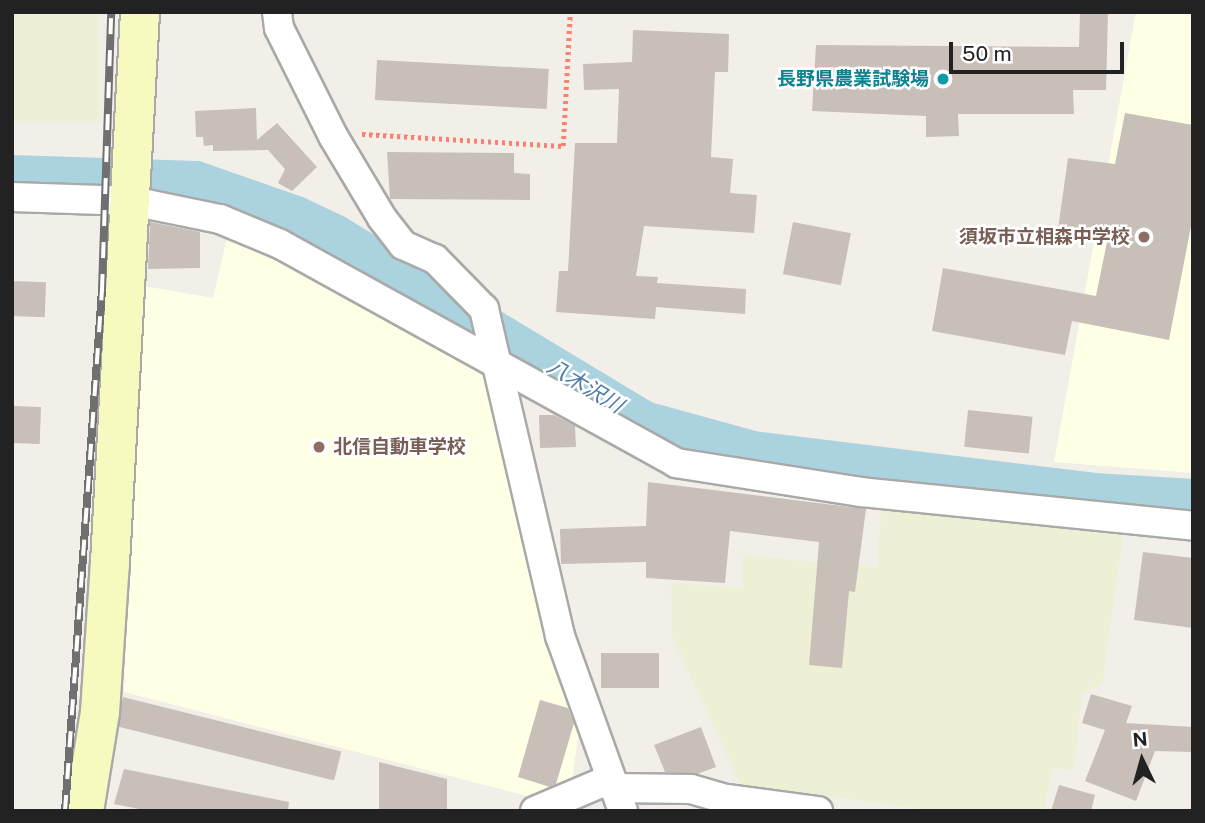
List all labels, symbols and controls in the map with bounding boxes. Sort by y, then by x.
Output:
scale bar [953,28,1128,72]
text: 50 m [962,41,1012,66]
place label: 長野県農業試験場 [777,68,929,90]
marker: 長野県農業試験場 [935,71,951,87]
place label: 須坂市立相森中学校 [959,226,1130,248]
marker: 須坂市立相森中学校 [1136,229,1152,245]
water label: 八木沢川 [543,354,627,418]
place label: 北信自動車学校 [333,436,466,458]
marker: 北信自動車学校 [311,439,327,455]
north arrow [1107,725,1177,795]
text: N [1132,727,1149,751]

